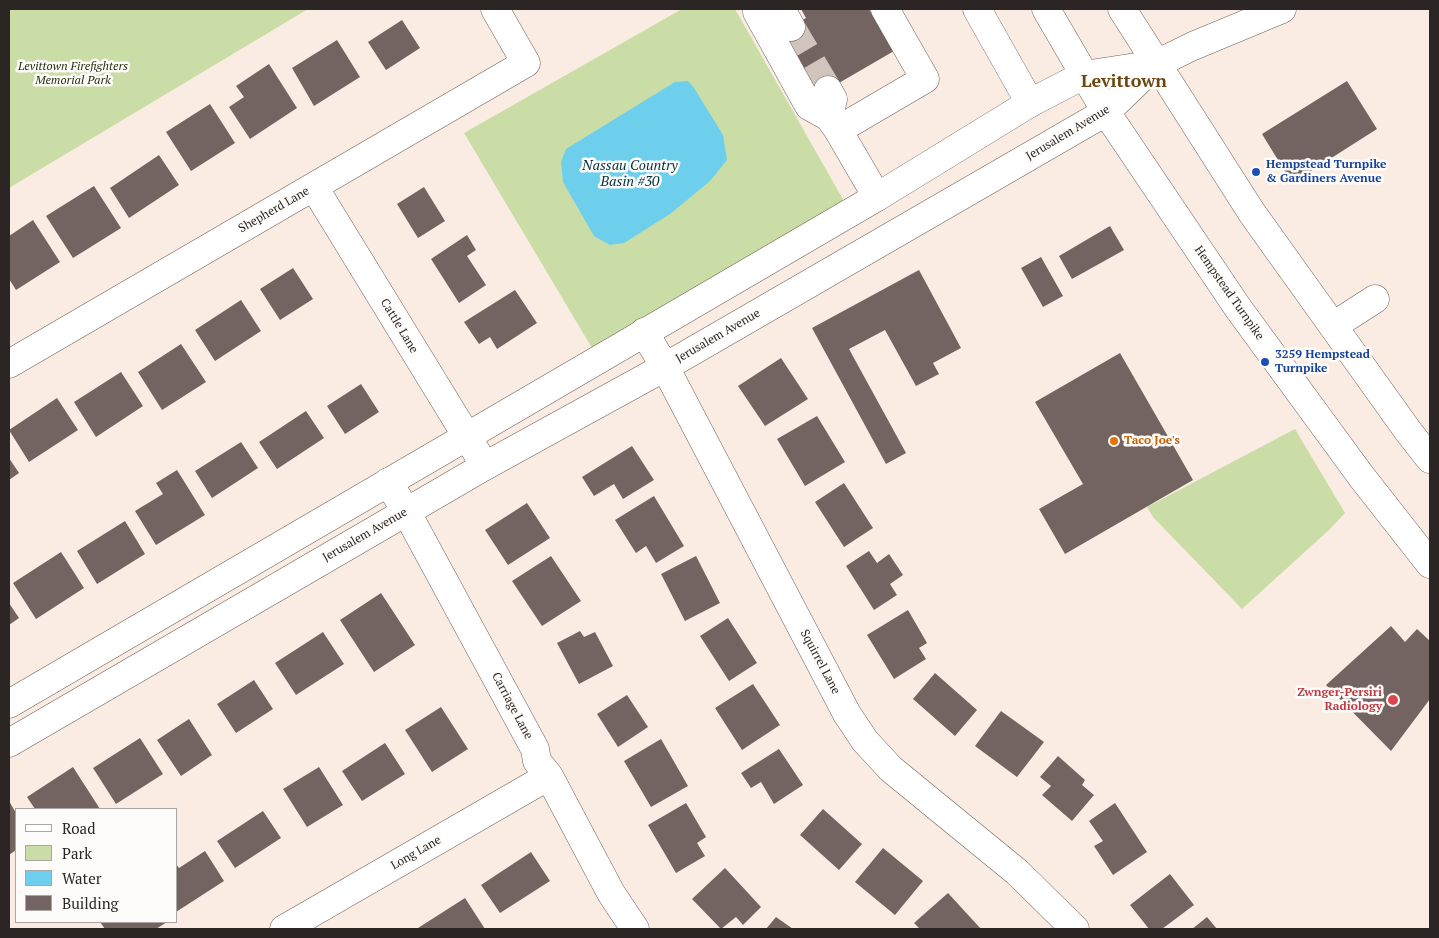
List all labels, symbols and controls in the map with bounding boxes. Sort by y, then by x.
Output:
park label: Levittown Firefighters Memorial Park [18,60,128,88]
district label: Levittown [1081,71,1167,93]
street label: Jerusalem Avenue [1024,102,1112,164]
water label: Nassau Country Basin #30 [582,158,678,190]
place label: Hempstead Turnpike & Gardiners Avenue [1266,158,1386,186]
marker: Hempstead Turnpike & Gardiners Avenue [1250,166,1262,178]
street label: Shepherd Lane [236,184,312,236]
street label: Hempstead Turnpike [1191,243,1267,343]
street label: Cattle Lane [377,296,421,356]
street label: Jerusalem Avenue [673,306,763,366]
place label: 3259 Hempstead Turnpike [1275,348,1370,376]
marker: 3259 Hempstead Turnpike [1259,356,1271,368]
place label: Taco Joe's [1124,434,1180,448]
marker: Taco Joe's [1108,435,1120,447]
street label: Jerusalem Avenue [320,505,410,565]
street label: Squirrel Lane [797,627,843,697]
street label: Carriage Lane [488,670,536,742]
place label: Zwnger-Persiri Radiology [1297,686,1382,714]
marker: Zwnger-Persiri Radiology [1386,693,1400,707]
legend [15,808,178,923]
text: Road [62,818,95,838]
street label: Long Lane [388,833,444,873]
text: Park [62,843,92,863]
text: Water [62,868,101,888]
text: Building [62,893,119,913]

